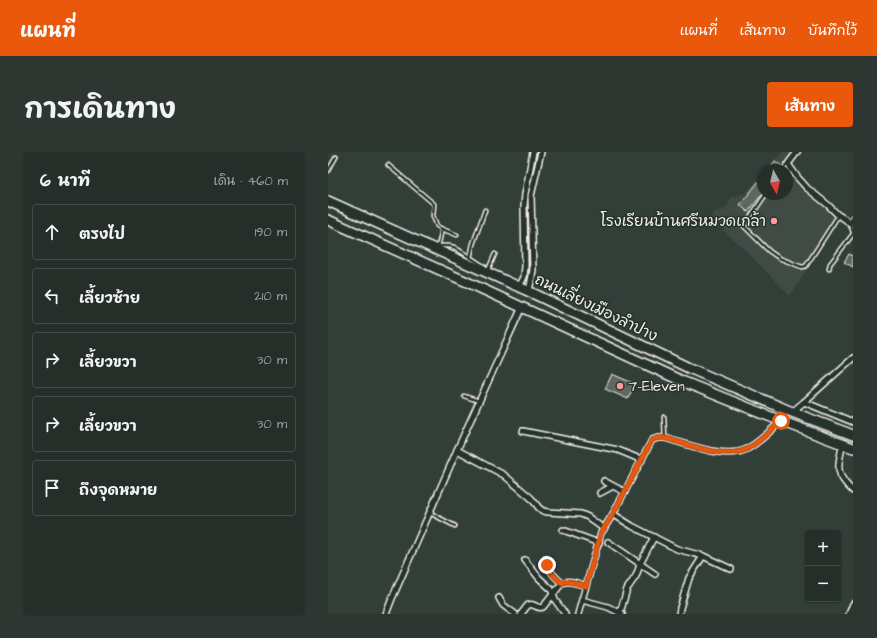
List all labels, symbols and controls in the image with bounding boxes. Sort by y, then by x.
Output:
text: แผนที่ [20,18,76,45]
text: แผนที่ [680,21,717,41]
text: เส้นทาง [739,21,786,41]
text: บันทึกไว้ [808,21,857,41]
button: เส้นทาง [767,82,853,127]
text: การเดินทาง [24,90,176,129]
north arrow [757,164,793,200]
text: 6 นาที [40,169,90,193]
text: เดิน · 460 m [213,172,288,190]
place label: โรงเรียนบ้านศรีหมวดเกล้า [600,211,766,232]
marker: โรงเรียนบ้านศรีหมวดเกล้า [769,216,779,226]
icon: ahead [41,221,63,243]
text: 190 m [254,223,287,241]
text: ตรงไป [79,224,125,245]
street label: ถนนเลี่ยงเมืองลำปาง [531,266,663,347]
icon: left [41,285,63,307]
text: 210 m [254,287,287,305]
text: เลี้ยวซ้าย [79,288,140,309]
icon: right [41,349,63,371]
text: 30 m [257,351,287,369]
text: เลี้ยวขวา [79,352,137,373]
place label: 7-Eleven [628,376,685,397]
marker: 7-Eleven [615,381,625,391]
route start [772,412,790,430]
icon: right [41,413,63,435]
text: 30 m [257,415,287,433]
text: เลี้ยวขวา [79,416,137,437]
icon: arrive [41,477,63,499]
text: ถึงจุดหมาย [79,480,157,501]
map controls [805,530,841,602]
button: + [805,530,841,566]
route end [538,556,556,574]
button: − [805,566,841,602]

